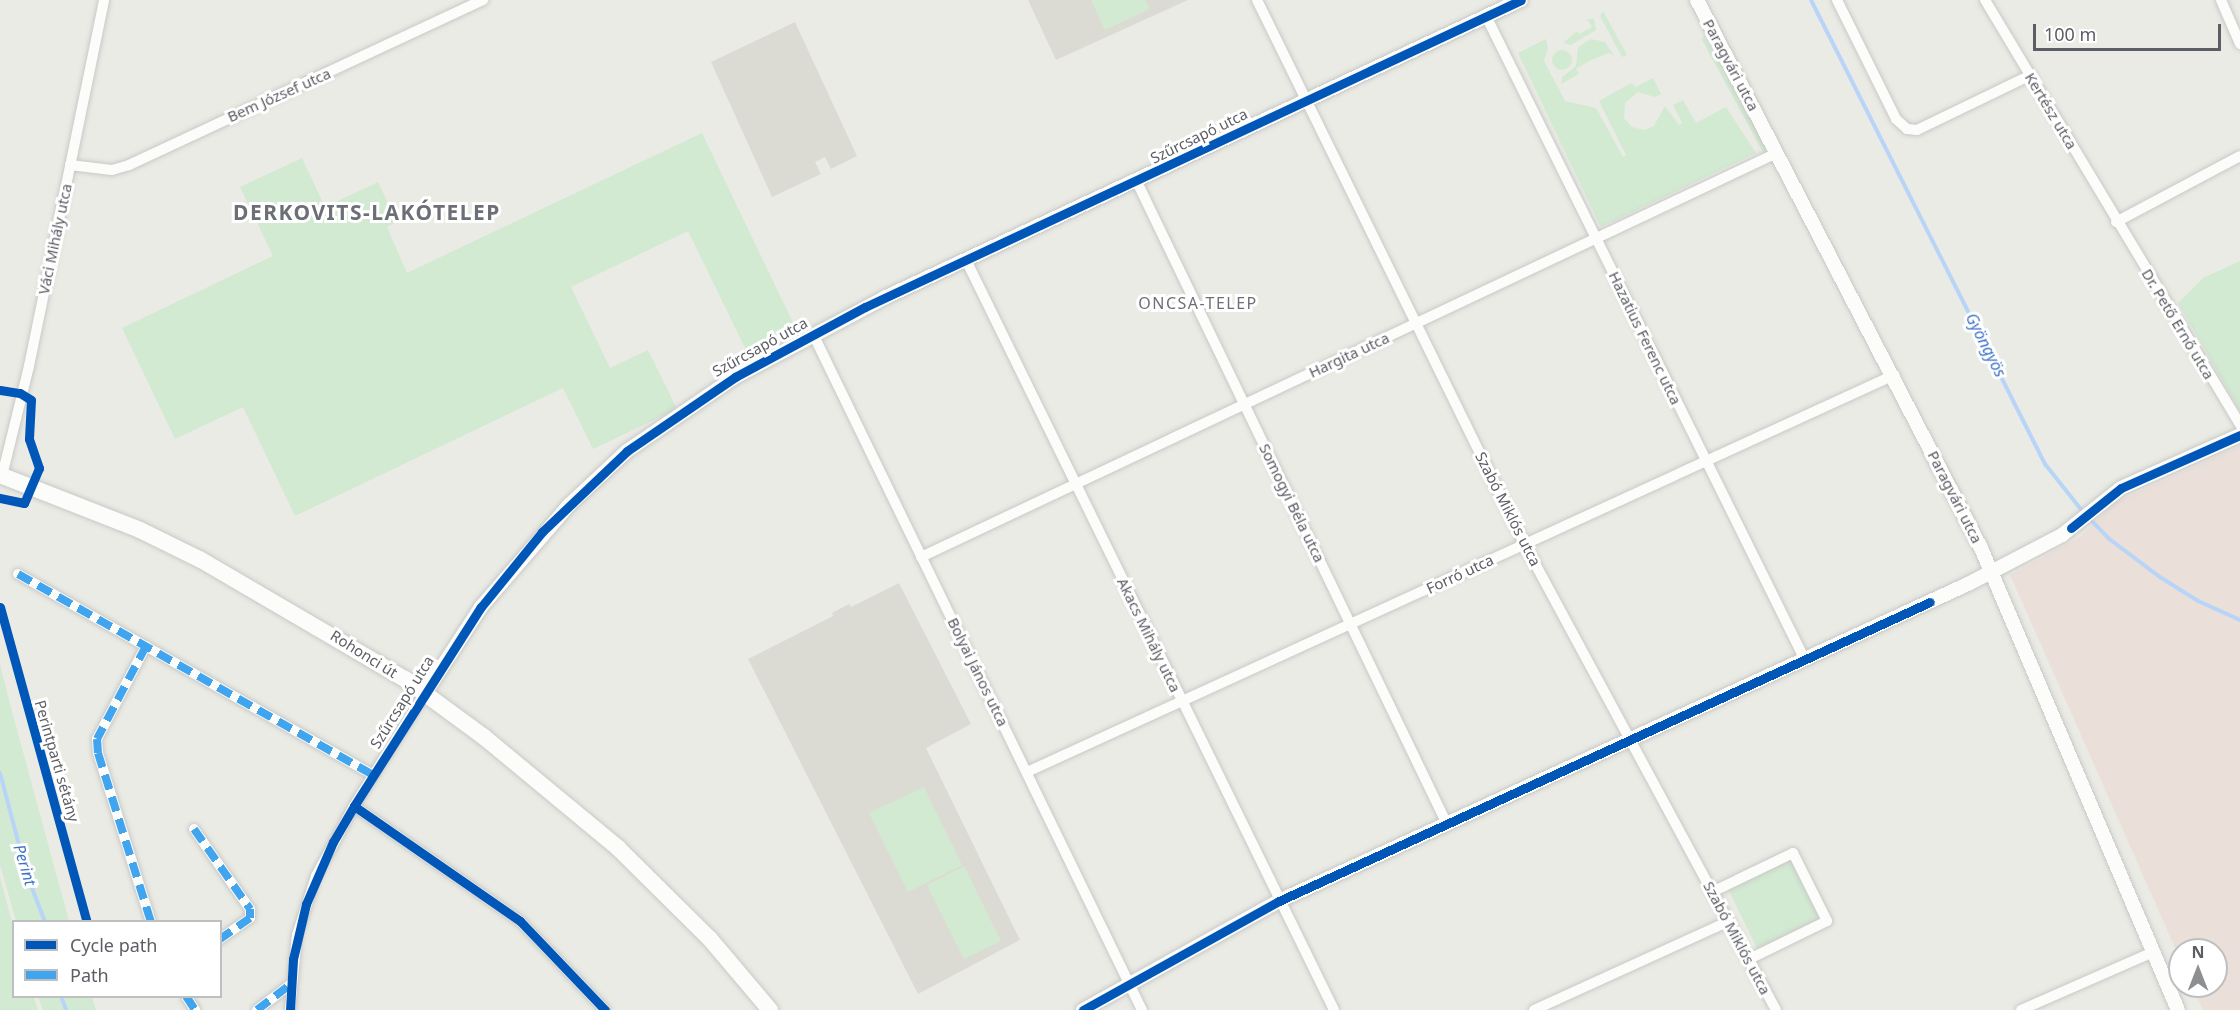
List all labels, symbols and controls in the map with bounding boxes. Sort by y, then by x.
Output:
scale bar [2036,12,2224,50]
street label: Paragvári utca [1699,16,1763,114]
text: 100 m [2044,22,2096,46]
street label: Bem József utca [225,64,333,126]
street label: Kertész utca [2021,69,2081,153]
street label: Szűrcsapó utca [1148,105,1250,167]
street label: Váci Mihály utca [34,182,76,296]
district label: DERKOVITS-LAKÓTELEP [233,199,501,225]
street label: Dr. Pető Ernő utca [2138,266,2218,382]
street label: Hazatius Ferenc utca [1605,268,1685,408]
district label: ONCSA-TELEP [1138,293,1258,313]
water label: Gyöngyös [1962,310,2010,380]
street label: Szűrcsapó utca [709,313,811,381]
street label: Hargita utca [1306,329,1392,381]
street label: Somogyi Béla utca [1255,441,1329,565]
street label: Paragvári utca [1924,448,1986,546]
street label: Szabó Miklós utca [1471,449,1545,569]
street label: Forró utca [1423,551,1497,597]
street label: Akacs Mihály utca [1113,575,1185,695]
street label: Bolyai János utca [944,615,1012,729]
street label: Rohonci út [327,626,401,682]
street label: Szűrcsapó utca [366,652,438,752]
street label: Perintparti sétány [31,698,83,824]
water label: Perint [10,842,40,888]
street label: Szabó Miklós utca [1700,878,1774,998]
legend [12,920,222,998]
text: Cycle path [70,933,157,957]
north arrow [2168,938,2228,998]
text: N [2191,941,2205,963]
text: Path [70,963,109,987]

